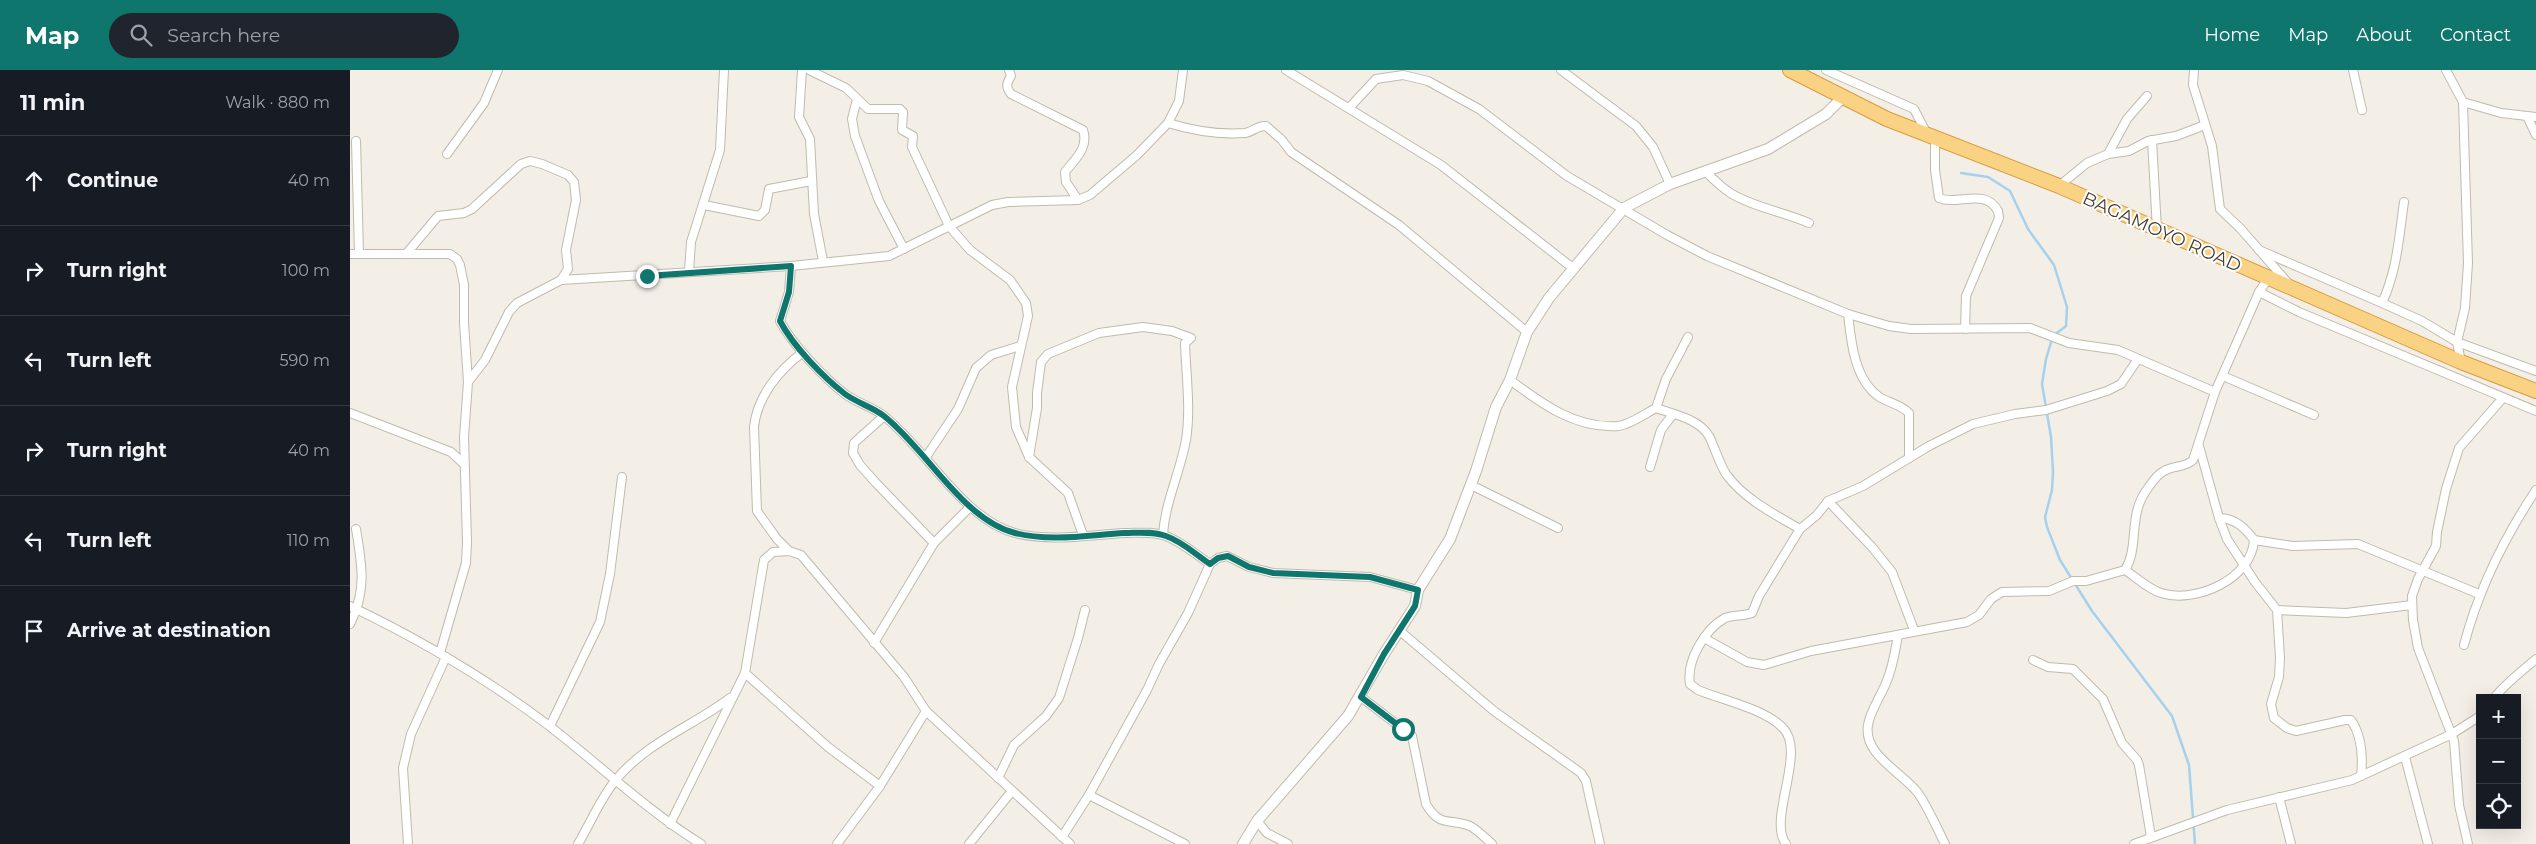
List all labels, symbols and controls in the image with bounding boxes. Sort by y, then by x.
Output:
search box [109,13,459,58]
text: Map [25,21,79,50]
icon: search [127,21,155,49]
text: Search here [167,24,280,47]
text: Home [2204,24,2260,46]
text: Map [2288,24,2328,46]
text: About [2356,24,2412,46]
text: Contact [2440,24,2511,46]
text: 11 min [20,90,85,115]
text: Walk · 880 m [225,93,330,112]
icon: ahead [20,167,48,195]
text: Continue [67,169,158,192]
text: 40 m [288,171,330,190]
street label: BAGAMOYO ROAD [2079,187,2245,277]
icon: right [20,257,48,285]
text: Turn right [67,259,167,282]
text: 100 m [282,261,330,280]
route end [636,265,659,288]
icon: left [20,347,48,375]
text: Turn left [67,349,152,372]
text: 590 m [279,351,330,370]
icon: right [20,437,48,465]
text: Turn right [67,439,167,462]
text: 40 m [288,441,330,460]
icon: left [20,527,48,555]
text: Turn left [67,529,152,552]
text: 110 m [287,531,330,550]
icon: arrive [20,617,48,645]
text: Arrive at destination [67,619,271,642]
map controls [2476,694,2521,829]
button: + [2476,694,2521,739]
route start [1392,718,1415,741]
button: − [2476,739,2521,784]
button: locate [2476,784,2521,829]

